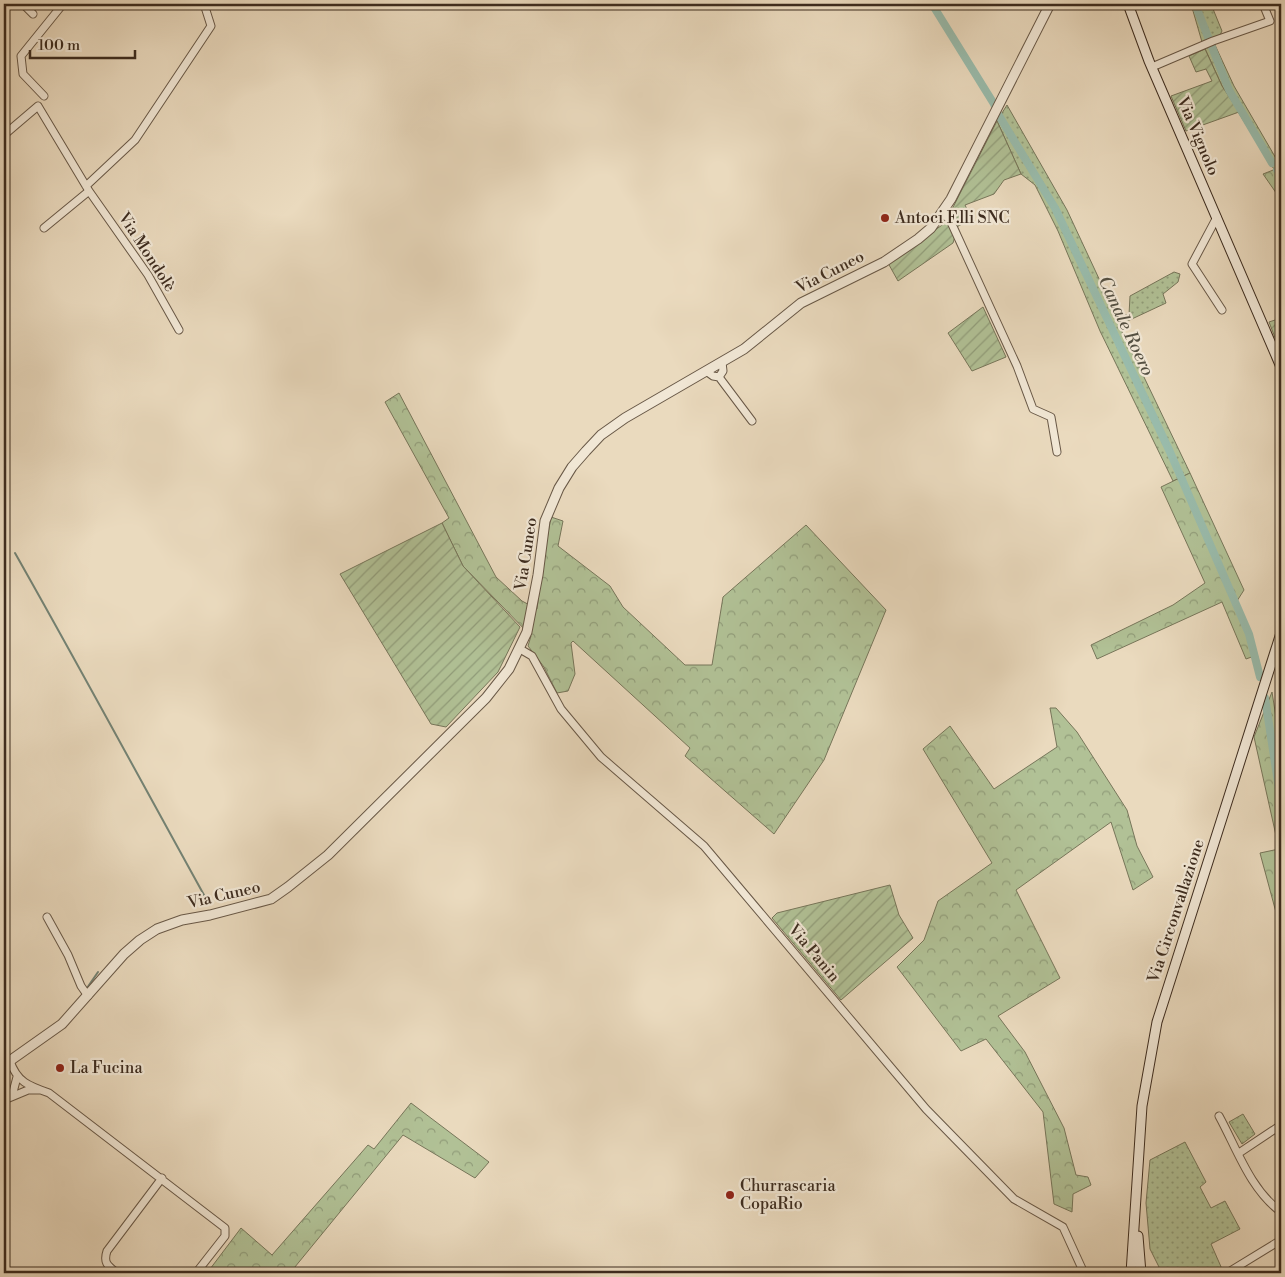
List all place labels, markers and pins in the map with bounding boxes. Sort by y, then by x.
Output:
place label: Antoci F.lli SNC [894,208,1009,228]
marker: Antoci F.lli SNC [879,212,891,224]
place label: La Fucina [70,1058,143,1078]
marker: La Fucina [54,1062,66,1074]
place label: Churrascaria CopaRio [740,1176,837,1214]
marker: Churrascaria CopaRio [724,1189,736,1201]

